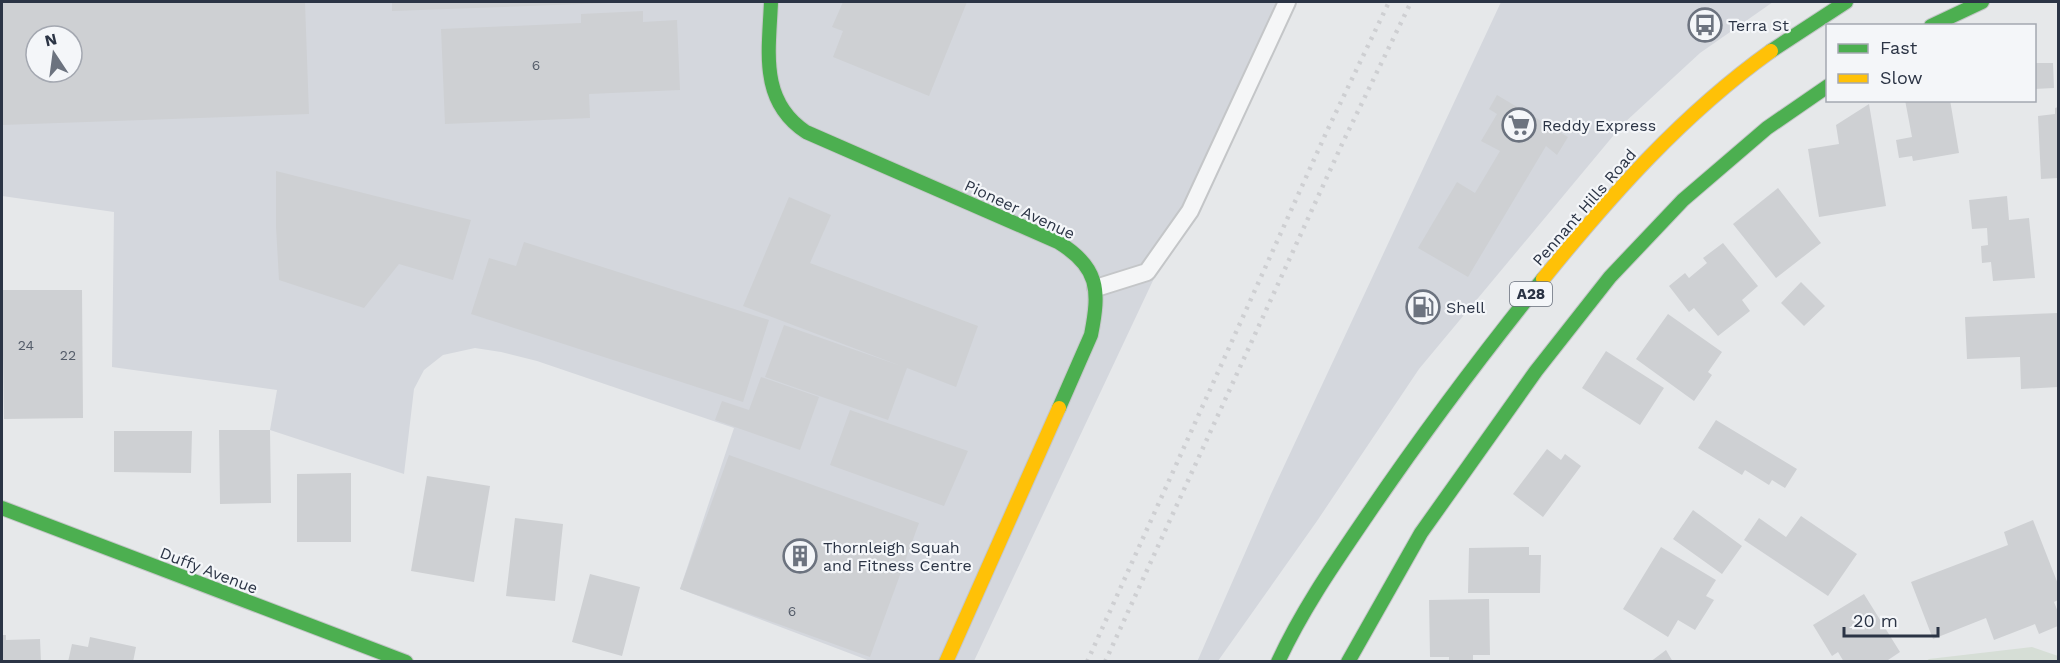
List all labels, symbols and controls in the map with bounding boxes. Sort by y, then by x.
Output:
bus stop icon: Terra St [1687,7,1723,43]
place label: Terra St [1728,16,1789,35]
north arrow [24,24,84,84]
legend [1826,24,2036,102]
text: N [43,29,59,50]
text: Fast [1880,37,1918,58]
house number: 6 [532,57,540,73]
text: Slow [1880,67,1923,88]
supermarket icon: Reddy Express [1501,107,1537,143]
place label: Reddy Express [1542,116,1656,135]
street label: Pennant Hills Road [1529,145,1640,270]
street label: Pioneer Avenue [962,176,1078,243]
road number: A28 [1510,282,1552,306]
fuel station icon: Shell [1405,289,1441,325]
place label: Shell [1446,298,1485,317]
house number: 24 [18,337,34,353]
house number: 22 [60,347,76,363]
building icon: Thornleigh Squah and Fitness Centre [782,538,818,574]
place label: Thornleigh Squah and Fitness Centre [823,538,972,575]
street label: Duffy Avenue [157,543,260,598]
scale bar [1844,600,1938,638]
house number: 6 [788,603,796,619]
text: 20 m [1853,610,1898,631]

